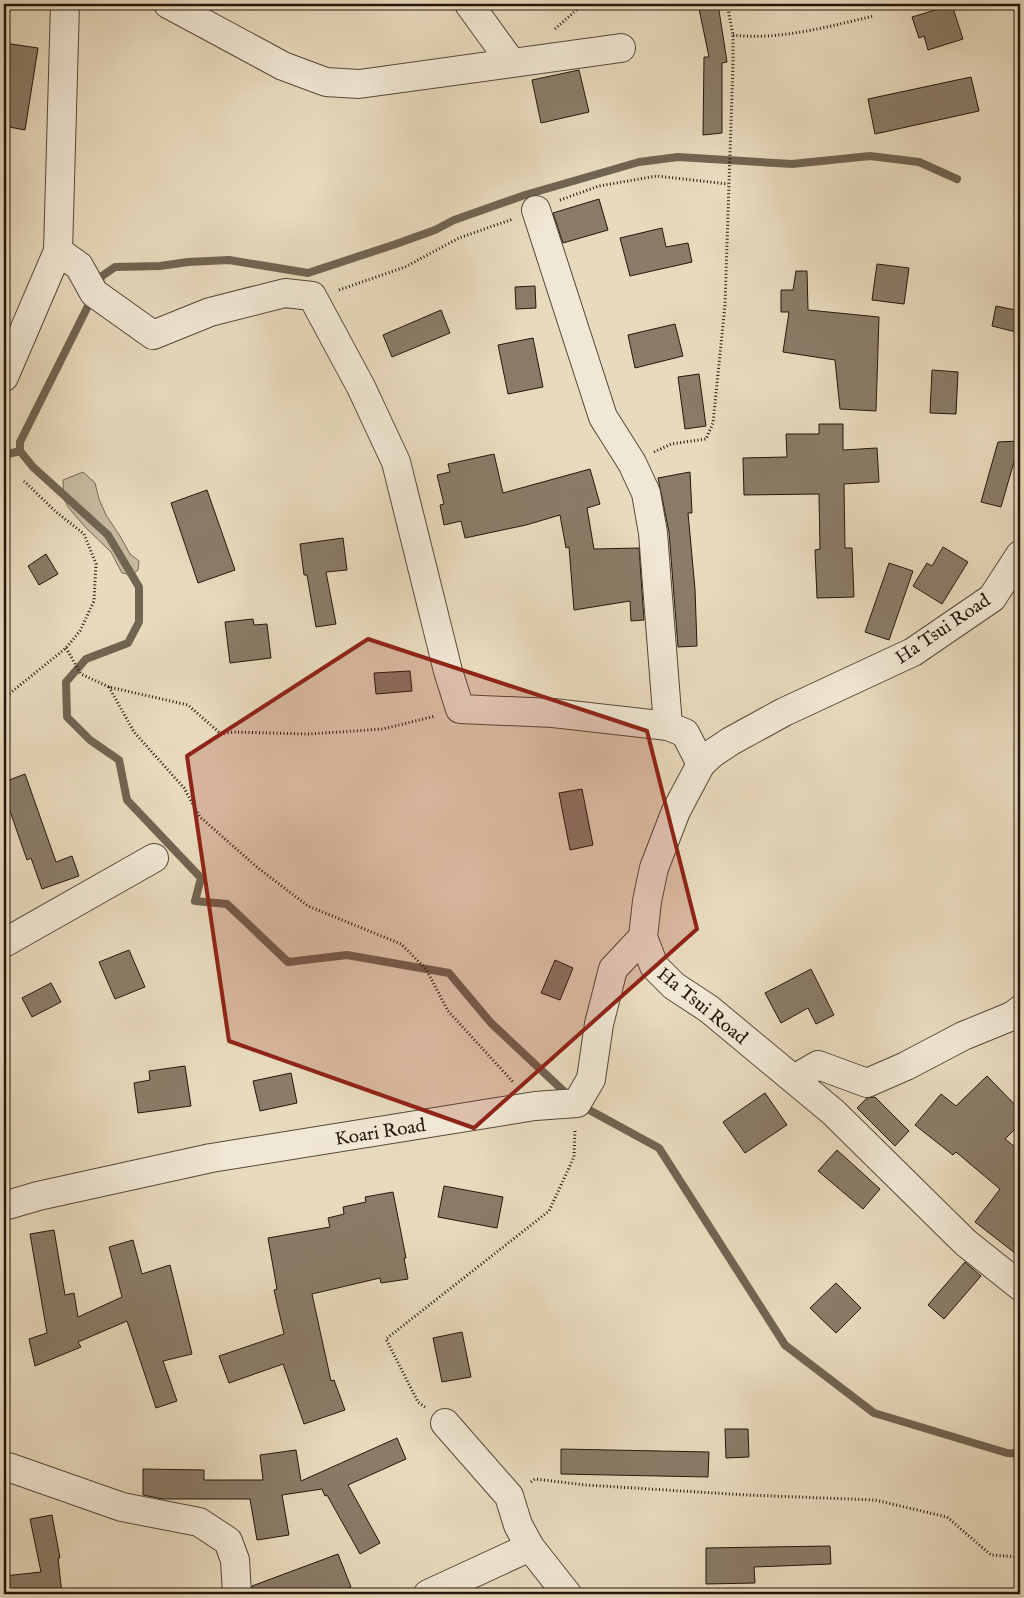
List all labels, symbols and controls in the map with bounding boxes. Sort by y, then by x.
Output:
street label: Ha Tsui Road [891,589,996,670]
street label: Ha Tsui Road [652,963,753,1051]
street label: Koari Road [333,1114,428,1152]

